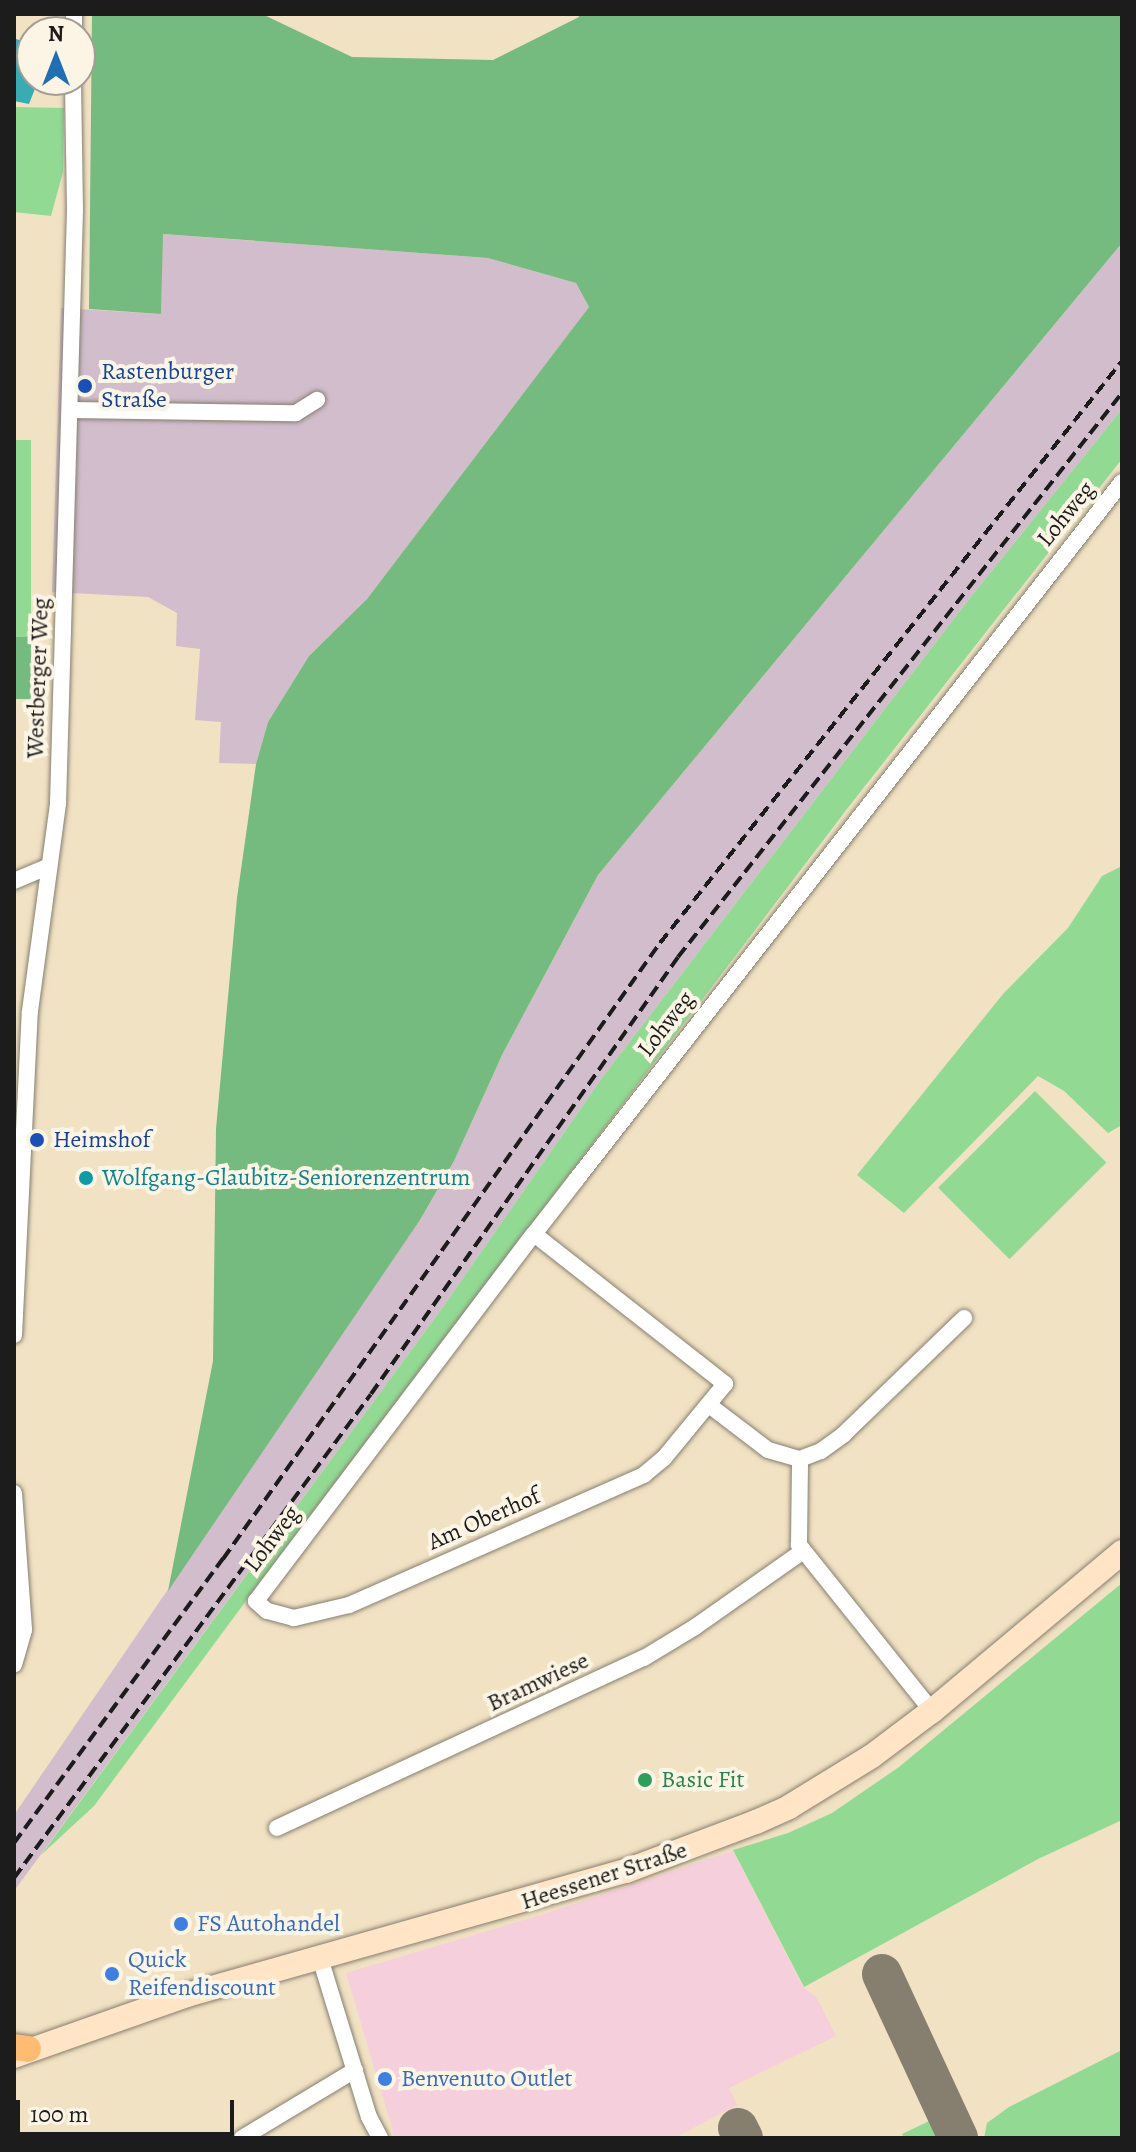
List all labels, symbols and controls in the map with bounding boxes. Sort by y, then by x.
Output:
north arrow [16,16,96,96]
text: N [48,19,64,49]
place label: Rastenburger Straße [101,358,234,414]
marker: Rastenburger Straße [76,377,94,395]
street label: Lohweg [1031,476,1101,552]
street label: Westberger Weg [21,597,55,759]
street label: Lohweg [631,985,701,1063]
place label: Heimshof [53,1126,150,1154]
marker: Heimshof [28,1131,46,1149]
place label: Wolfgang-Glaubitz-Seniorenzentrum [102,1164,471,1192]
marker: Wolfgang-Glaubitz-Seniorenzentrum [77,1169,95,1187]
street label: Am Oberhof [423,1482,545,1556]
street label: Lohweg [238,1500,306,1578]
street label: Bramwiese [483,1646,593,1718]
place label: Basic Fit [661,1766,744,1794]
marker: Basic Fit [636,1771,654,1789]
street label: Heessener Straße [517,1836,691,1916]
place label: FS Autohandel [197,1910,340,1938]
marker: FS Autohandel [172,1915,190,1933]
place label: Quick Reifendiscount [128,1946,276,2002]
marker: Quick Reifendiscount [103,1965,121,1983]
place label: Benvenuto Outlet [401,2065,572,2093]
marker: Benvenuto Outlet [376,2070,394,2088]
scale bar [20,2084,238,2134]
text: 100 m [30,2098,89,2130]

